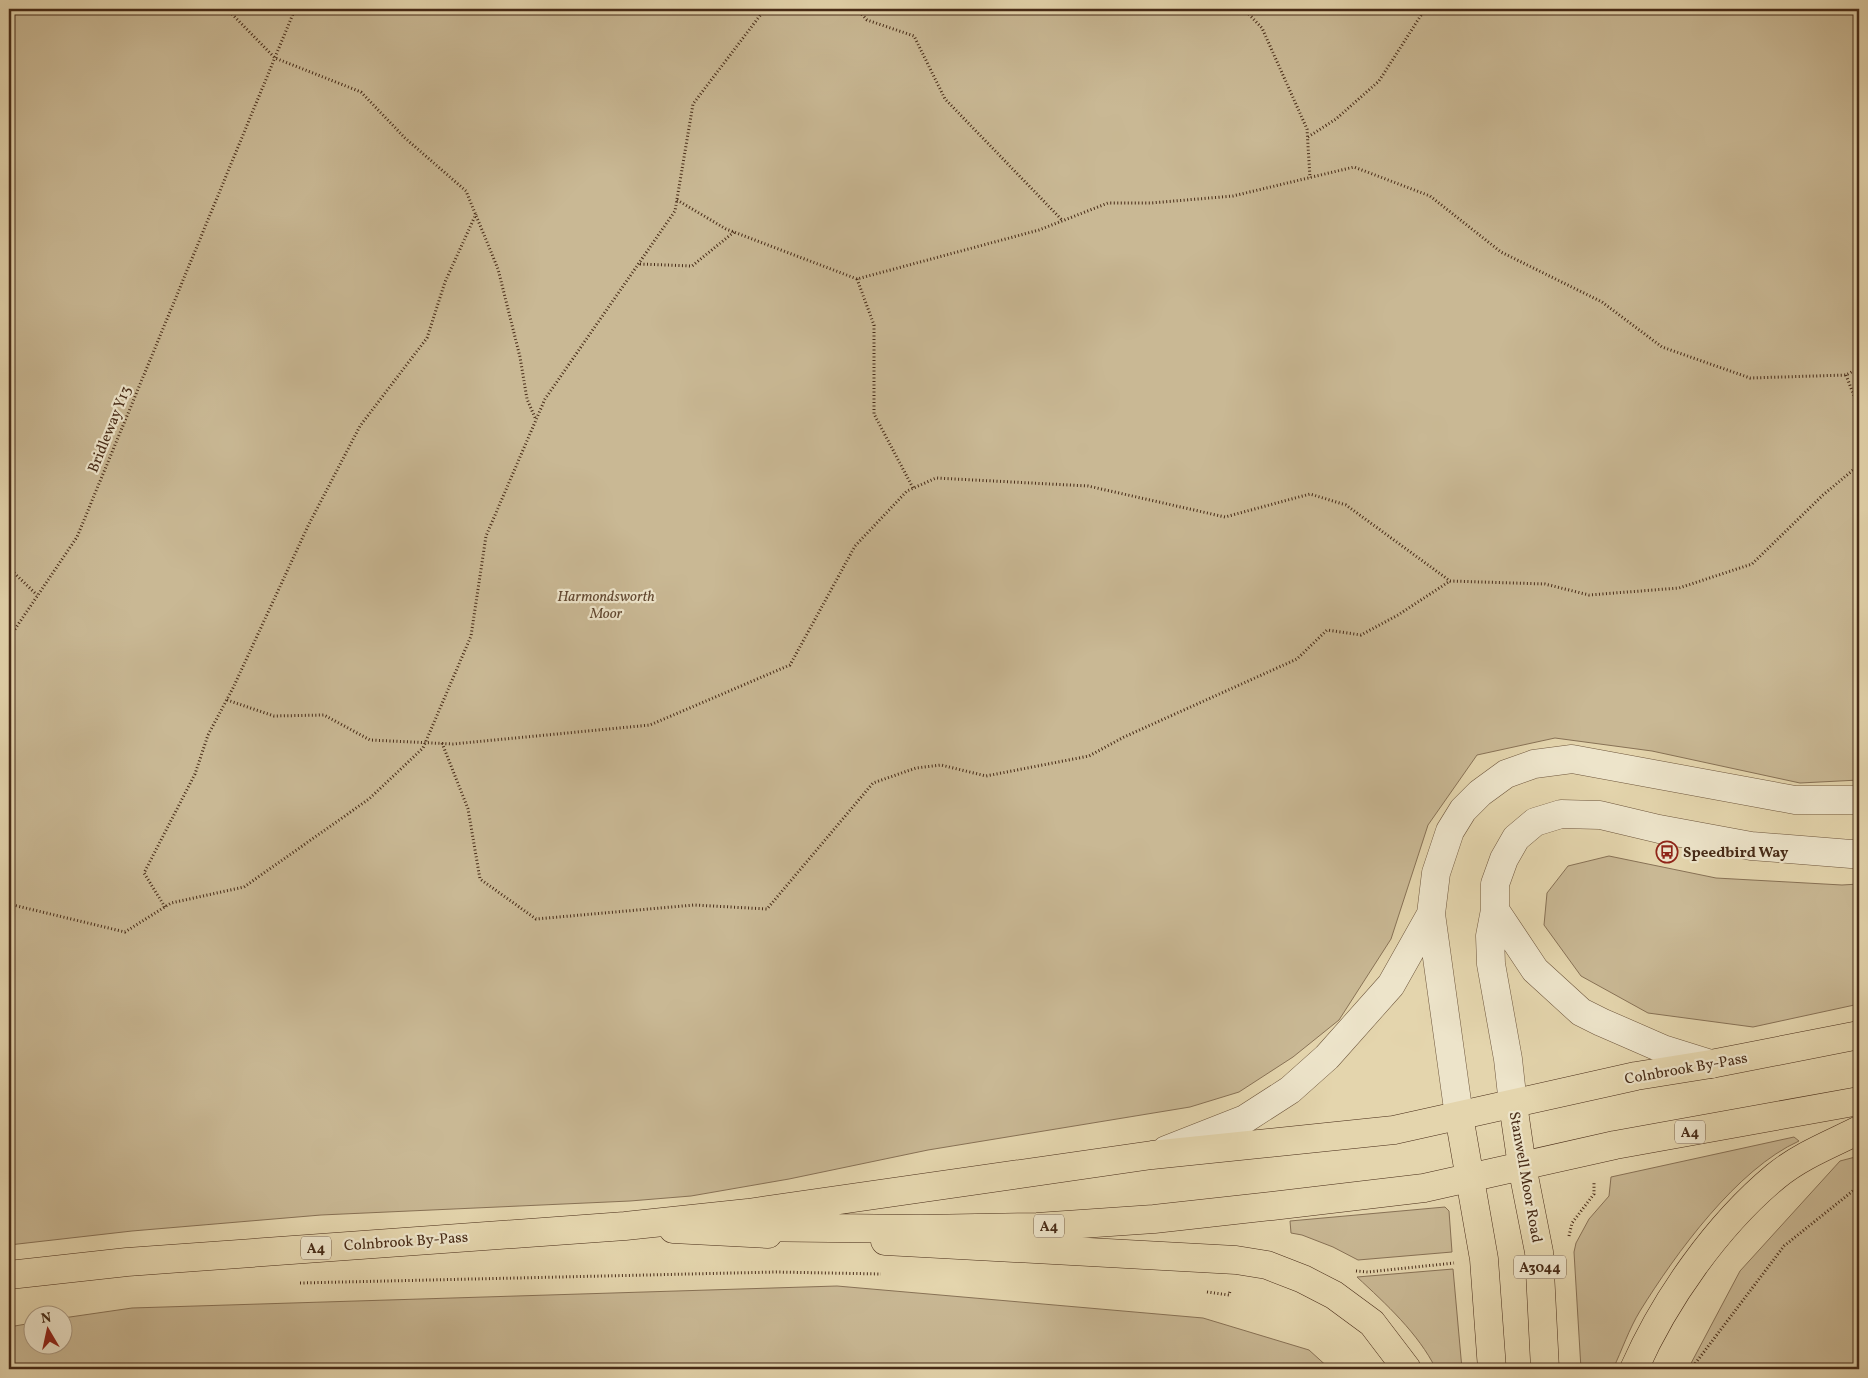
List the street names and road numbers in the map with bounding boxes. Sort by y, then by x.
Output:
street label: Bridleway Y13 [83,383,137,476]
street label: Colnbrook By-Pass [1623,1048,1749,1091]
street label: Stanwell Moor Road [1503,1110,1546,1244]
road number: A4 [1675,1120,1705,1144]
road number: A4 [1034,1214,1064,1238]
street label: Colnbrook By-Pass [343,1228,469,1257]
road number: A4 [301,1236,331,1260]
road number: A3044 [1514,1256,1566,1278]

